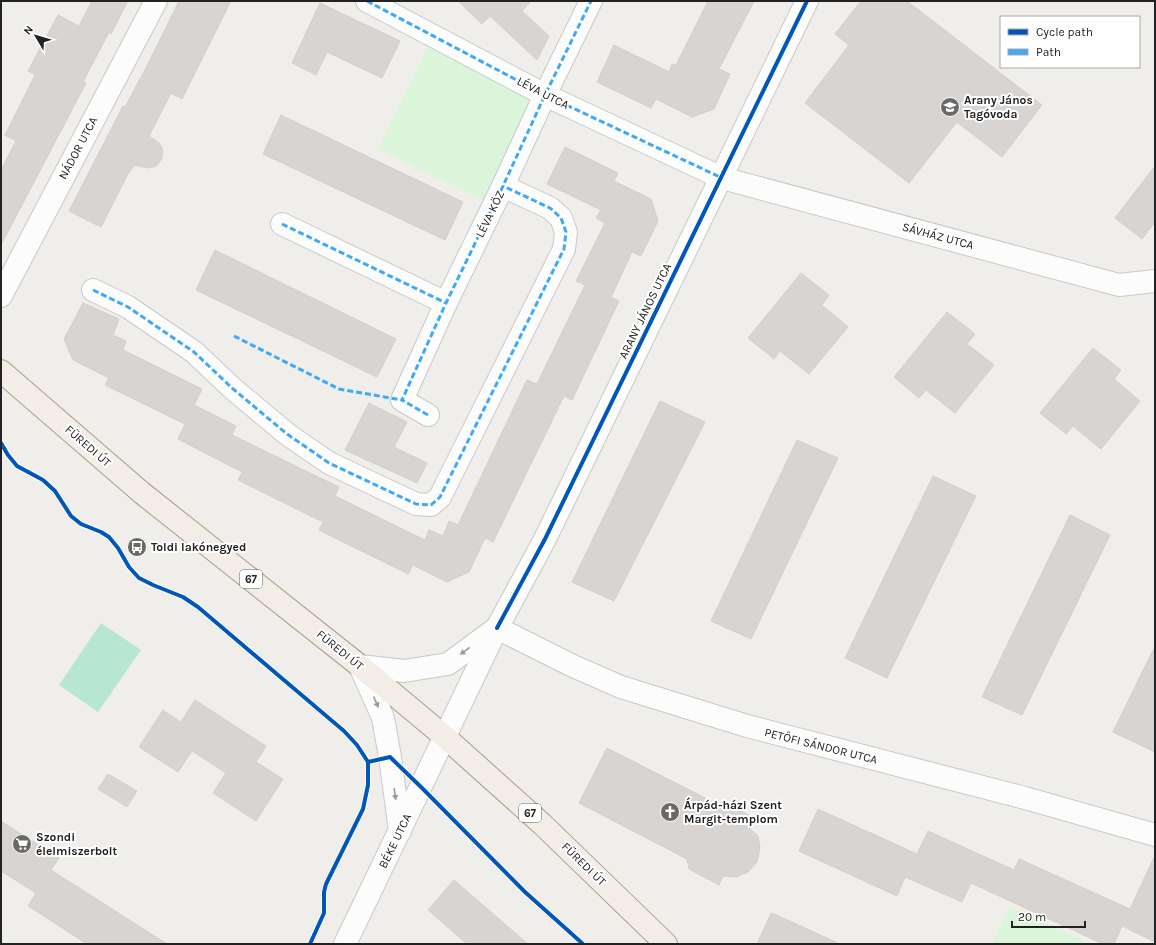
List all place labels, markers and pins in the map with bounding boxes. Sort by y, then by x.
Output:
place label: Arany János Tagóvoda [964,93,1033,121]
school or university icon: Arany János Tagóvoda [939,96,961,118]
bus stop icon: Toldi lakónegyed [126,536,148,558]
place label: Toldi lakónegyed [151,540,246,554]
place label: Árpád-házi Szent Margit-templom [684,797,782,826]
church icon: Árpád-házi Szent Margit-templom [659,801,681,823]
place label: Szondi élelmiszerbolt [36,830,118,858]
supermarket icon: Szondi élelmiszerbolt [11,833,33,855]

